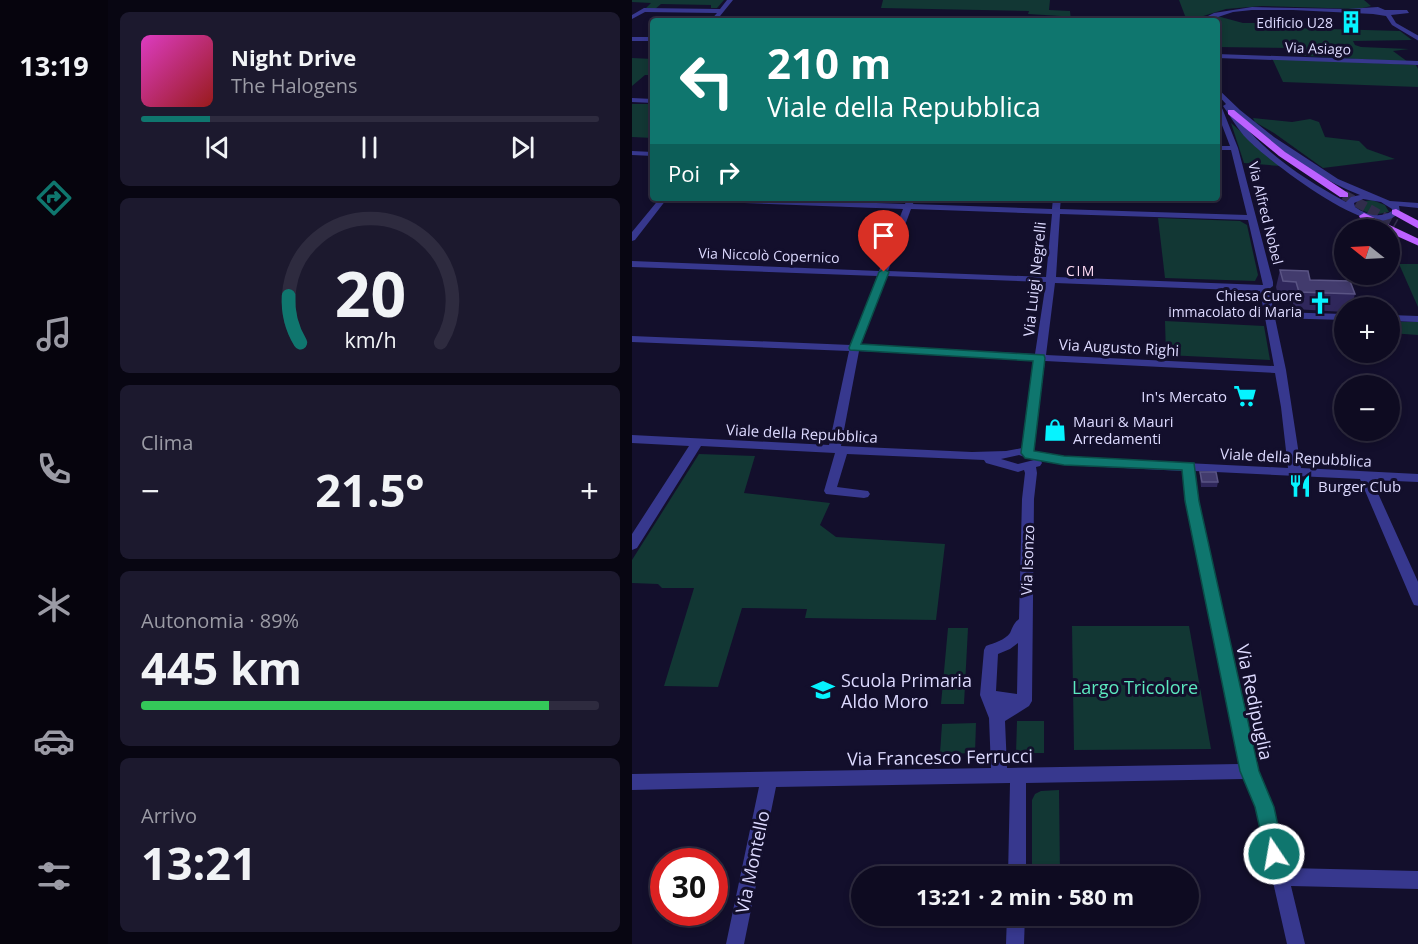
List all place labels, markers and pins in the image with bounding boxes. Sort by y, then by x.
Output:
building icon: Edificio U28 [1338,9,1364,35]
place label: Edificio U28 [1256,13,1333,32]
pin [858,210,909,272]
place label: Chiesa Cuore immacolato di Maria [1168,286,1302,321]
church icon: Chiesa Cuore immacolato di Maria [1307,290,1333,316]
supermarket icon: In's Mercato [1232,383,1258,409]
place label: In's Mercato [1141,386,1227,406]
place label: Mauri & Mauri Arredamenti [1073,411,1174,448]
shop icon: Mauri & Mauri Arredamenti [1042,417,1068,443]
restaurant icon: Burger Club [1287,473,1313,499]
place label: Burger Club [1318,476,1401,496]
place label: Scuola Primaria Aldo Moro [841,668,972,713]
school or university icon: Scuola Primaria Aldo Moro [810,677,836,703]

